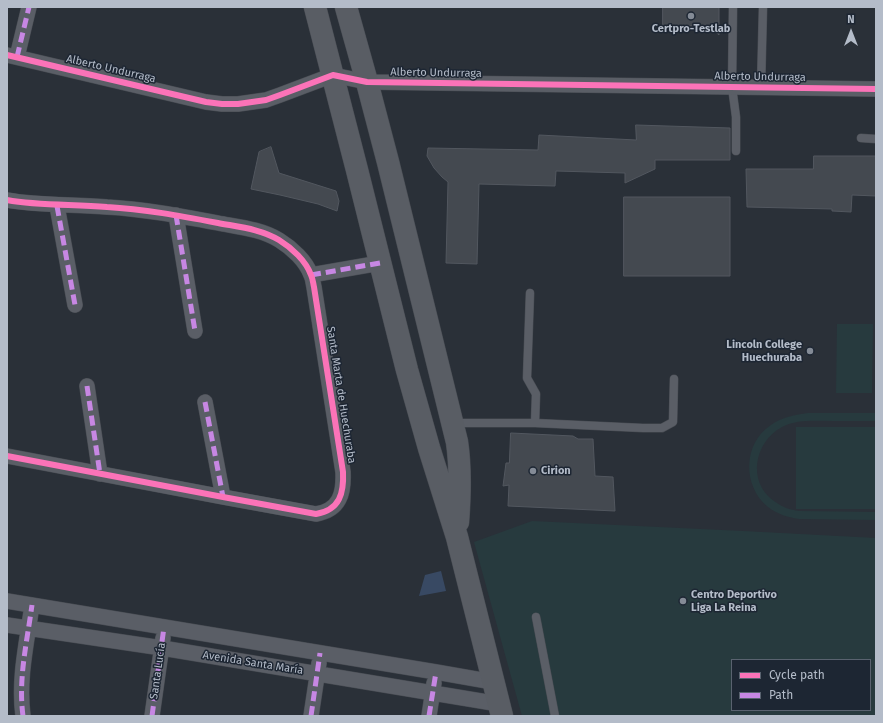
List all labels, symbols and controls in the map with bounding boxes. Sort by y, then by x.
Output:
marker: Certpro-Testlab [686,11,696,21]
north arrow [831,12,871,52]
text: N [847,13,855,26]
place label: Certpro-Testlab [652,22,730,36]
street label: Alberto Undurraga [65,52,157,86]
street label: Alberto Undurraga [390,66,482,80]
street label: Alberto Undurraga [714,70,806,84]
street label: Santa Marta de Huechuraba [324,326,358,464]
place label: Lincoln College Huechuraba [726,338,802,364]
marker: Lincoln College Huechuraba [805,346,815,356]
place label: Cirion [541,464,571,478]
marker: Cirion [528,466,538,476]
place label: Centro Deportivo Liga La Reina [691,588,777,614]
marker: Centro Deportivo Liga La Reina [678,596,688,606]
street label: Santa Lucía [147,642,169,700]
street label: Avenida Santa María [202,649,304,677]
legend [731,659,871,711]
text: Cycle path [769,668,825,682]
text: Path [769,688,793,702]

